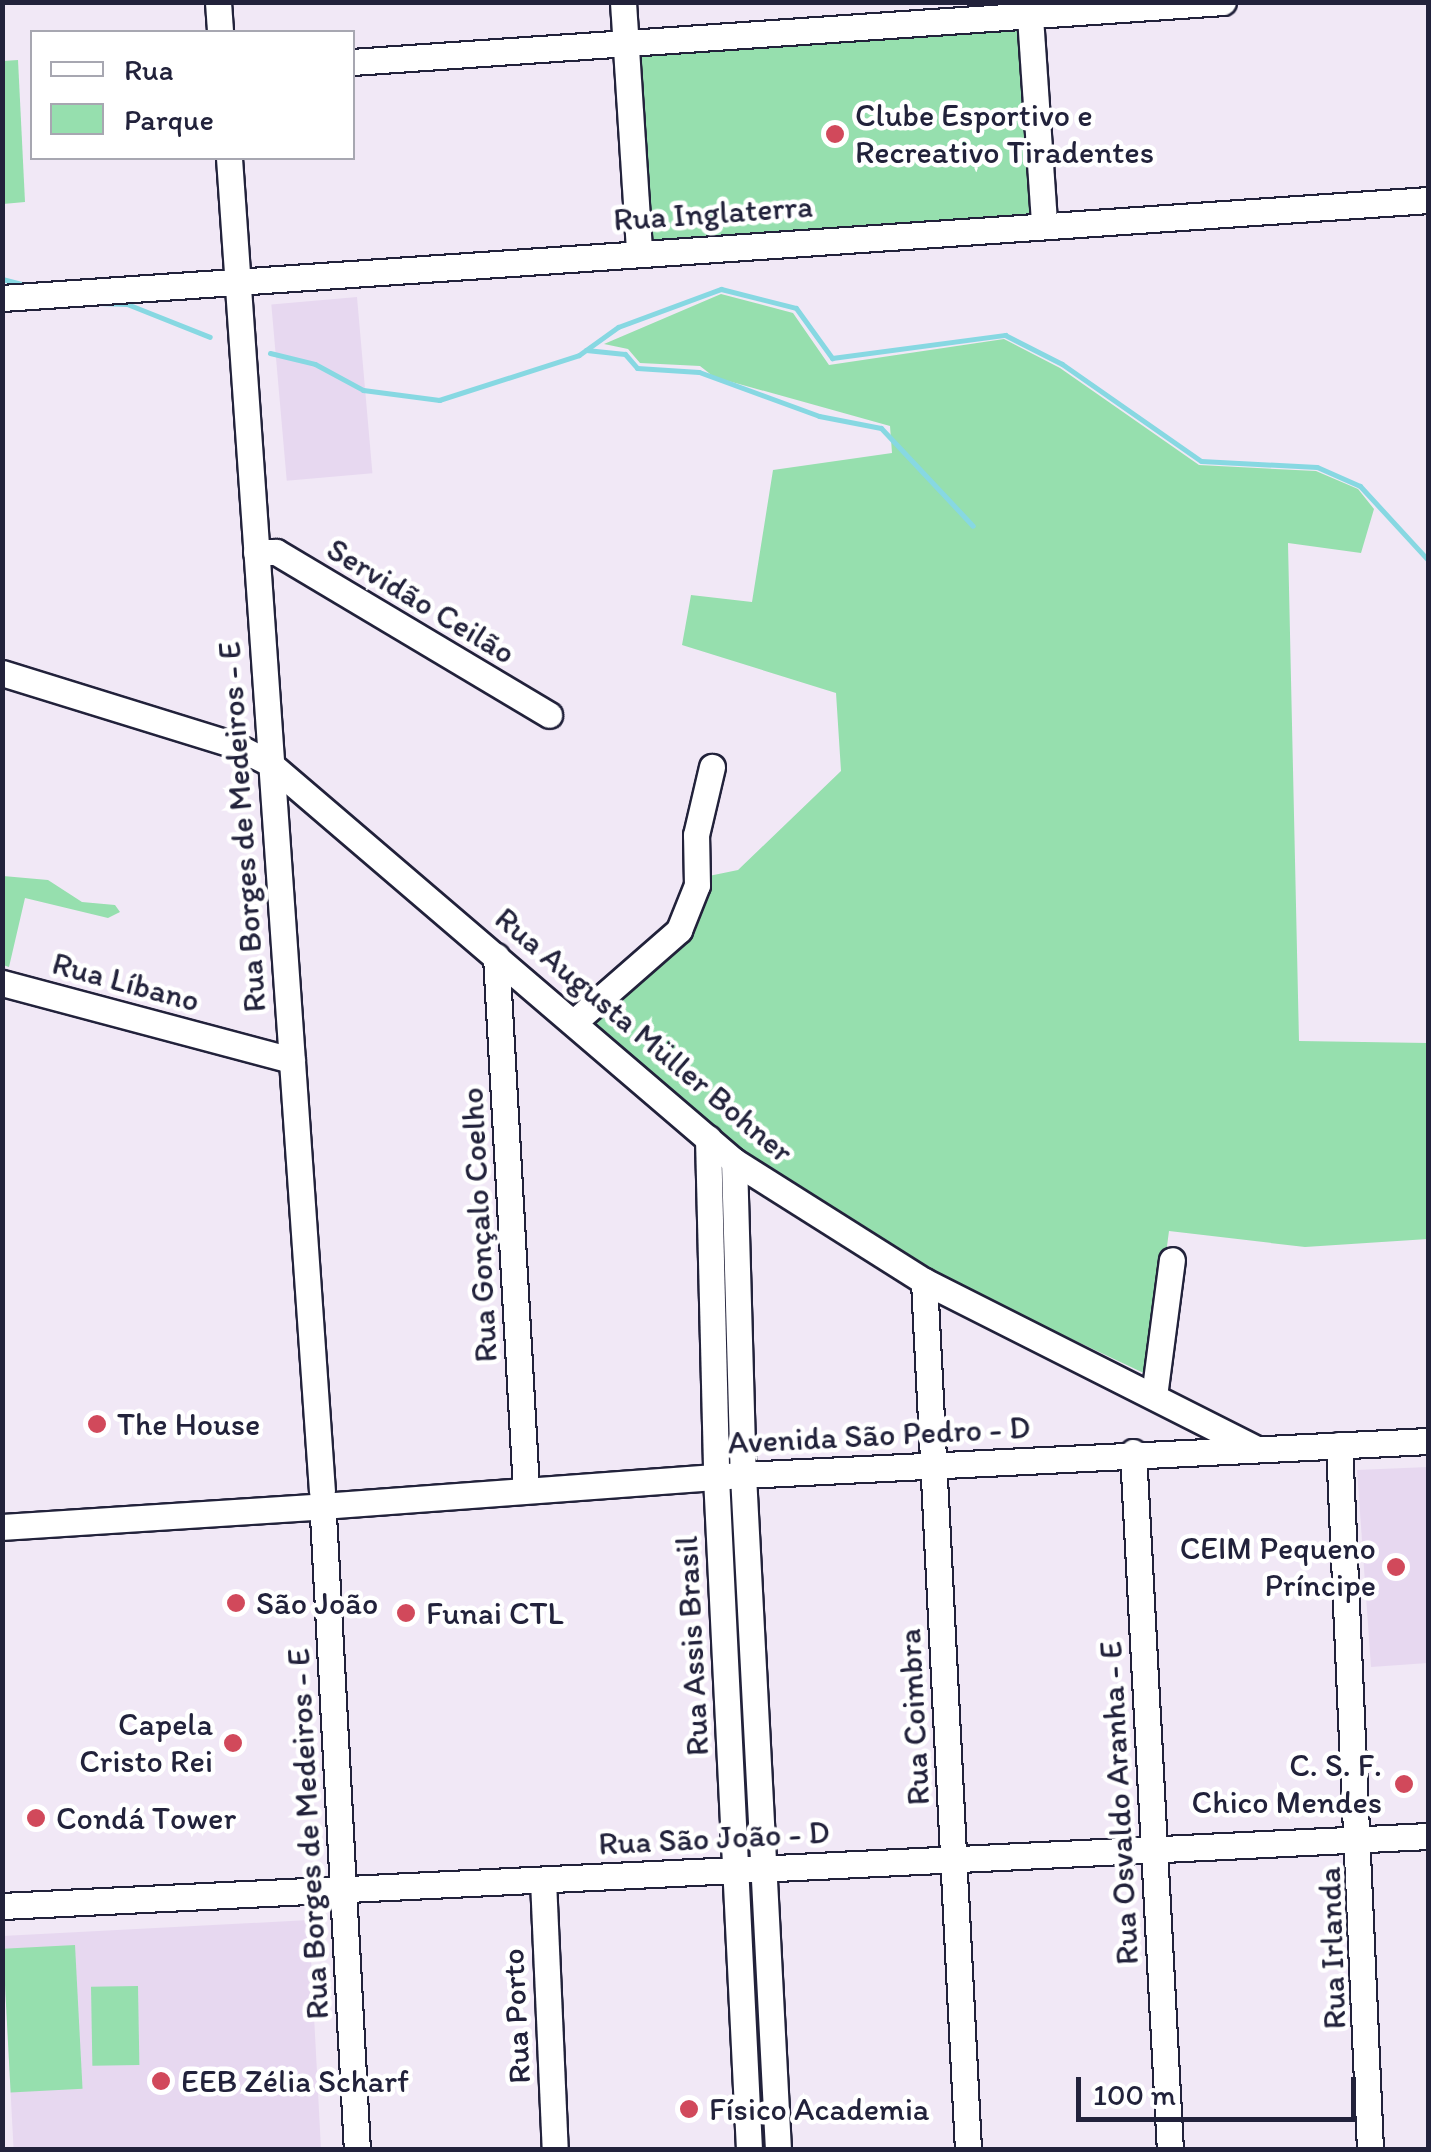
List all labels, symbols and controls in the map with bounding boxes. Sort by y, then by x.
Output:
legend [30,30,355,160]
text: Rua [124,51,173,88]
place label: Clube Esportivo e Recreativo Tiradentes [855,97,1154,172]
text: Parque [124,101,214,138]
marker: Clube Esportivo e Recreativo Tiradentes [824,123,846,145]
street label: Rua Inglaterra [612,187,814,239]
street label: Servidão Ceilão [320,530,522,672]
street label: Rua Borges de Medeiros - E [210,640,274,1014]
street label: Rua Augusta Müller Bohner [487,899,801,1171]
street label: Rua Líbano [48,944,204,1020]
street label: Rua Gonçalo Coelho [453,1087,505,1363]
place label: The House [117,1405,260,1443]
street label: Avenida São Pedro - D [727,1408,1031,1462]
marker: The House [86,1413,108,1435]
place label: CEIM Pequeno Príncipe [1181,1530,1376,1605]
street label: Rua Assis Brasil [667,1535,717,1757]
marker: CEIM Pequeno Príncipe [1385,1556,1407,1578]
place label: São João [256,1584,379,1622]
marker: São João [225,1592,247,1614]
place label: Funai CTL [426,1594,564,1632]
marker: Funai CTL [395,1602,417,1624]
street label: Rua Coimbra [890,1627,938,1807]
street label: Rua Osvaldo Aranha - E [1091,1640,1147,1966]
street label: Rua Borges de Medeiros - E [279,1647,337,2021]
place label: Capela Cristo Rei [79,1706,213,1781]
marker: Capela Cristo Rei [222,1732,244,1754]
place label: C. S. F. Chico Mendes [1193,1747,1382,1822]
marker: C. S. F. Chico Mendes [1391,1771,1417,1797]
place label: Condá Tower [56,1799,232,1837]
marker: Condá Tower [25,1807,47,1829]
street label: Rua São João - D [598,1813,830,1863]
street label: Rua Irlanda [1310,1866,1354,2030]
street label: Rua Porto [493,1948,539,2084]
scale bar [1081,2057,1361,2119]
place label: EEB Zélia Scharf [181,2062,409,2100]
marker: EEB Zélia Scharf [150,2070,172,2092]
text: 100 m [1093,2076,1176,2113]
place label: Físico Academia [709,2090,930,2128]
marker: Físico Academia [678,2098,700,2120]

